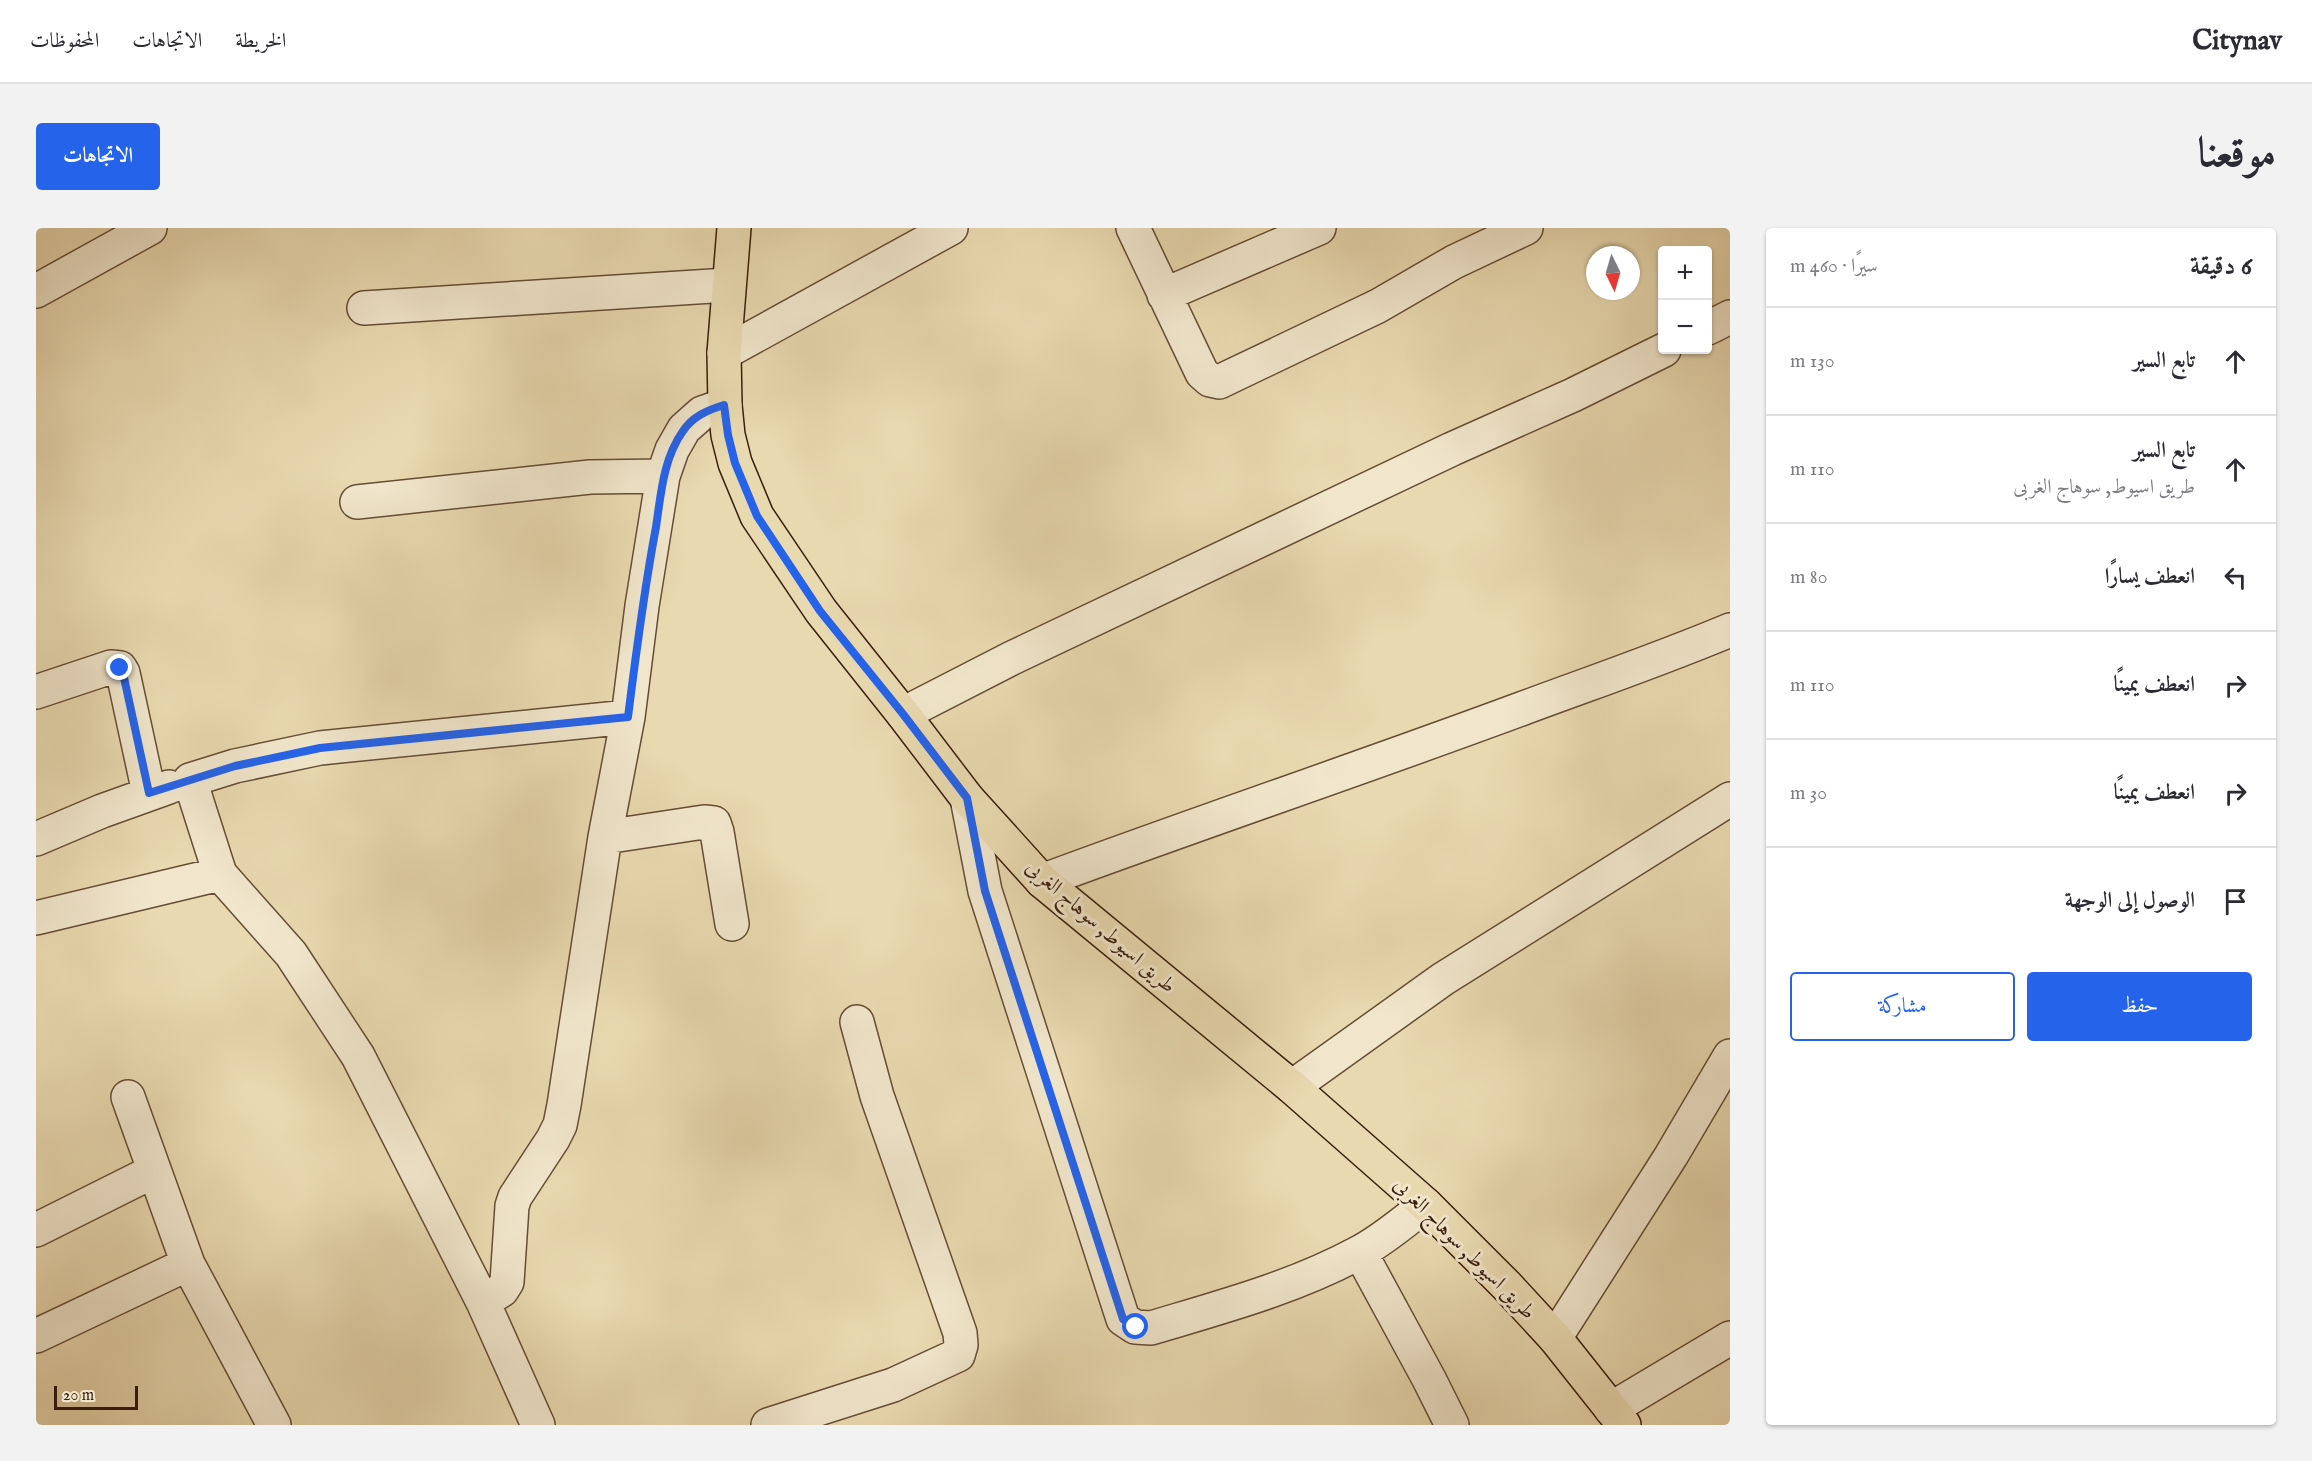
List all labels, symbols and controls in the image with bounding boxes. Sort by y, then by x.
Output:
text: Citynav [2192,24,2282,59]
text: المحفوظات [30,28,99,55]
text: الاتجاهات [132,28,202,55]
text: الخريطة [235,28,286,55]
button: الاتجاهات [36,123,160,190]
text: موقعنا [2198,128,2276,181]
north arrow [1586,246,1640,300]
map controls [1658,246,1712,354]
button: + [1658,246,1712,300]
text: 6 دقيقة [2190,250,2252,283]
text: سيرًا · 460 m [1790,254,1878,279]
button: − [1658,300,1712,354]
icon: ahead [2219,345,2252,378]
text: تابع السير [2133,347,2195,375]
text: 130 m [1790,349,1835,374]
text: تابع السير [2133,437,2195,465]
icon: ahead [2219,453,2252,486]
text: 110 m [1790,457,1834,482]
text: طريق اسيوط, سوهاج الغربى [2013,475,2195,500]
icon: left [2219,561,2252,594]
text: انعطف يسارًا [2105,563,2195,591]
text: 80 m [1790,565,1828,590]
route end [106,654,132,680]
icon: right [2219,669,2252,702]
text: انعطف يمينًا [2114,671,2195,699]
text: 110 m [1790,673,1834,698]
icon: right [2219,777,2252,810]
text: انعطف يمينًا [2114,779,2195,807]
text: 30 m [1790,781,1827,806]
street label: طريق اسيوط, سوهاج الغربى [1017,854,1181,1003]
icon: arrive [2219,885,2252,918]
text: الوصول إلى الوجهة [2065,887,2195,915]
button: مشاركة [1790,972,2015,1041]
button: حفظ [2027,972,2252,1041]
street label: طريق اسيوط, سوهاج الغربى [1384,1172,1541,1329]
route start [1122,1313,1148,1339]
scale bar [54,1383,138,1410]
text: 20 m [63,1386,94,1406]

